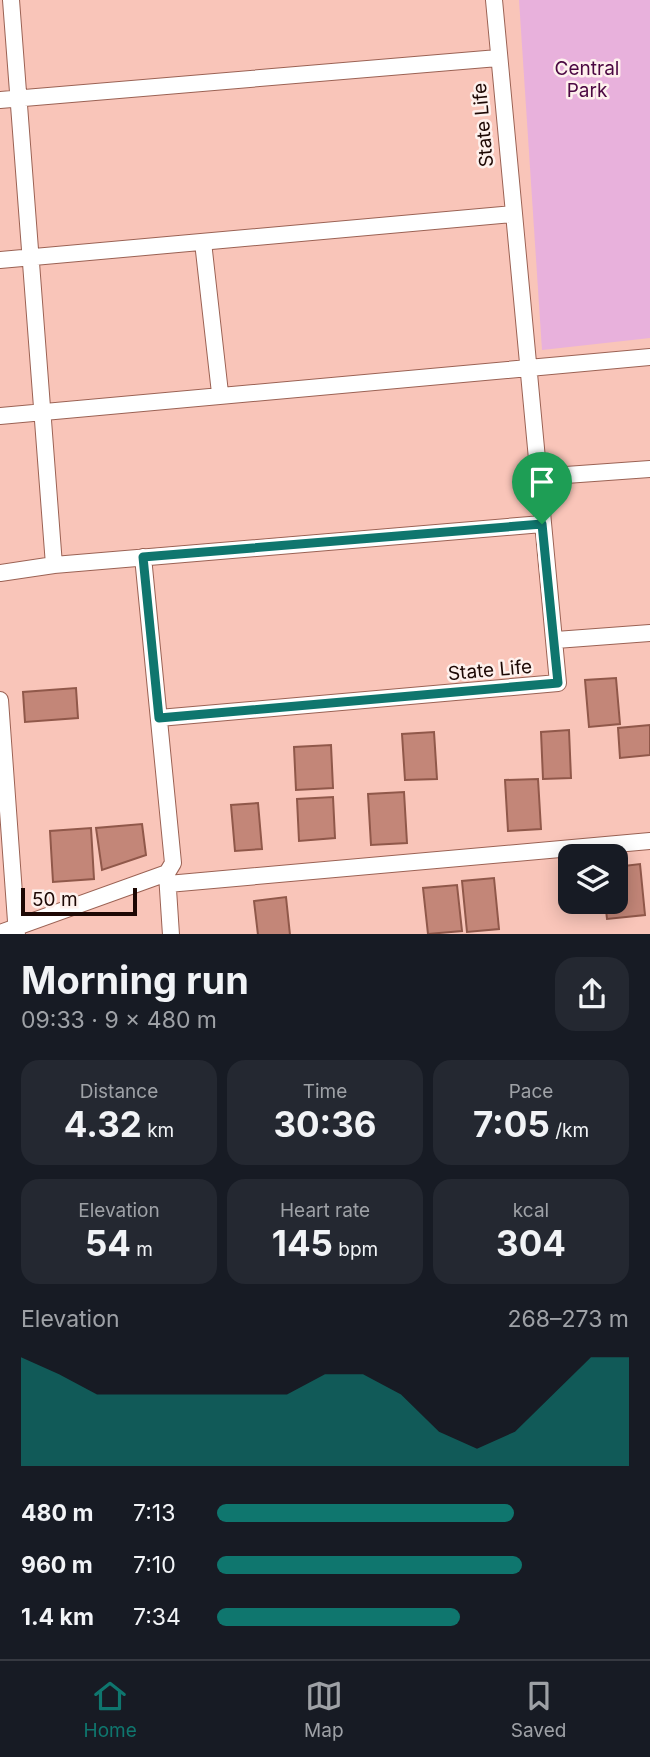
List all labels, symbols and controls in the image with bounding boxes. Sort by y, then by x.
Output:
park label: Central Park [555,57,619,102]
street label: State Life [468,82,498,168]
pin [512,452,572,524]
icon: arrive [523,463,561,501]
street label: State Life [447,655,533,685]
map controls [558,844,628,914]
button: layers [558,844,628,914]
scale bar [21,886,136,917]
text: 50 m [32,888,78,911]
text: Morning run [21,957,249,1003]
button: share [555,957,629,1031]
text: 09:33 · 9 × 480 m [21,1006,217,1034]
text: Distance [80,1080,158,1103]
text: Time [303,1080,347,1103]
text: Pace [509,1080,553,1103]
text: 4.32 [64,1103,142,1145]
text: 30:36 [273,1103,377,1145]
text: 7:05 [473,1103,550,1145]
text: km [142,1119,174,1142]
text: /km [550,1119,589,1142]
text: Elevation [78,1199,160,1222]
text: Heart rate [280,1199,370,1222]
text: kcal [513,1199,549,1222]
text: 54 [85,1222,131,1264]
text: 145 [272,1222,333,1264]
text: 304 [496,1222,566,1264]
text: m [131,1238,153,1261]
text: bpm [333,1238,378,1261]
text: Elevation [21,1305,120,1333]
text: 268–273 m [507,1305,629,1333]
text: 480 m [21,1499,93,1527]
text: 7:13 [133,1499,175,1527]
text: 960 m [21,1551,93,1579]
text: 7:10 [133,1551,176,1579]
text: 1.4 km [21,1603,94,1631]
text: 7:34 [133,1603,181,1631]
tab: Home [84,1677,137,1742]
tab: Map [304,1677,344,1742]
tab: Saved [511,1677,566,1742]

